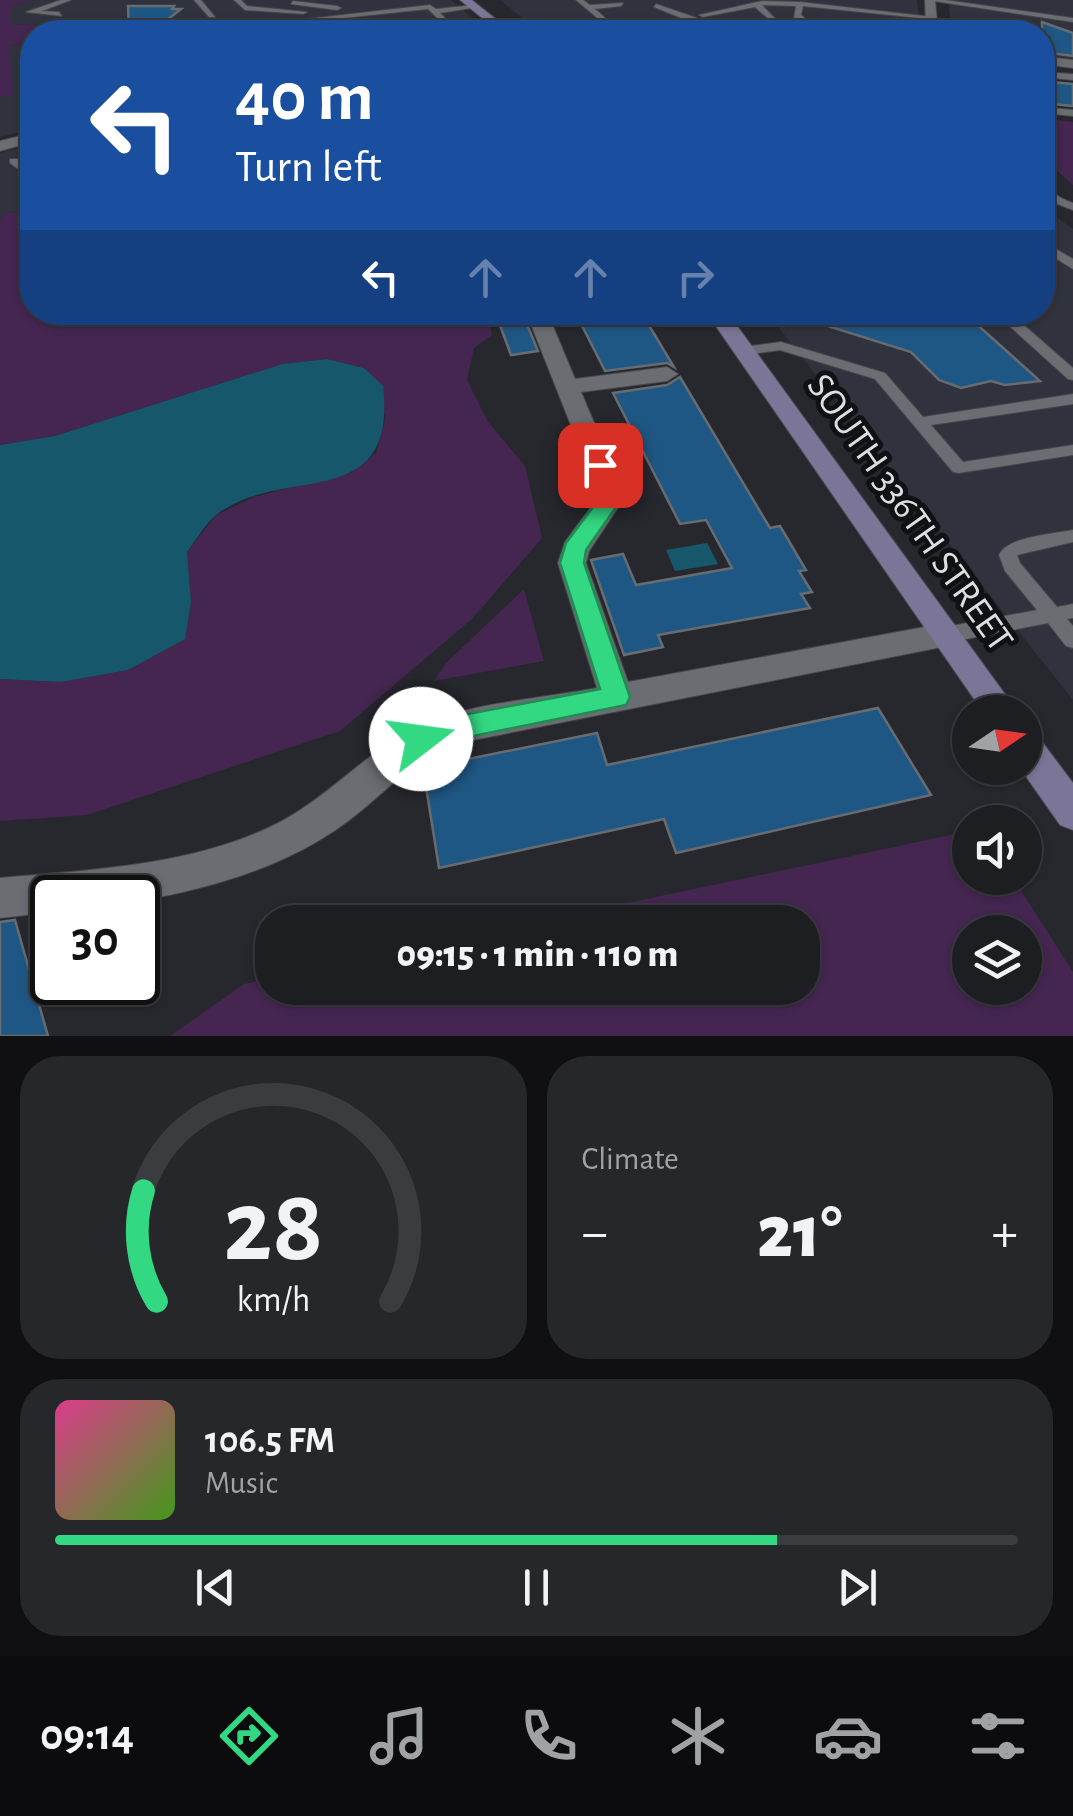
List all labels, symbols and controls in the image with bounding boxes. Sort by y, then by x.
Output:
icon: left [70,60,200,190]
text: 40 m [235,63,374,133]
text: Turn left [235,145,382,190]
icon: left [353,250,408,305]
icon: ahead [458,250,513,305]
icon: ahead [563,250,618,305]
icon: right [668,250,723,305]
street label: SOUTH 336TH STREET [799,367,1019,659]
pin [558,423,643,508]
icon: arrive [573,438,628,493]
position arrow [369,687,473,791]
north arrow [952,695,1042,785]
map controls [952,695,1042,1005]
button: sound [952,805,1042,895]
speed limit sign: 30 [30,875,160,1005]
button: layers [952,915,1042,1005]
text: 09:15 · 1 min · 110 m [397,936,678,974]
text: Climate [582,1143,679,1175]
text: 28 [223,1176,323,1280]
text: 21° [757,1196,842,1271]
text: − [582,1206,608,1261]
text: + [992,1206,1018,1261]
text: km/h [236,1282,310,1318]
text: 106.5 FM [205,1422,335,1460]
text: Music [205,1467,278,1499]
icon: previous [188,1560,243,1615]
icon: pause [509,1560,564,1615]
icon: next [830,1560,885,1615]
icon: directions [214,1701,284,1771]
icon: music [364,1701,434,1771]
icon: phone [514,1701,584,1771]
icon: climate [663,1701,733,1771]
icon: car [813,1701,883,1771]
icon: filters [963,1701,1033,1771]
text: 09:14 [40,1713,134,1758]

